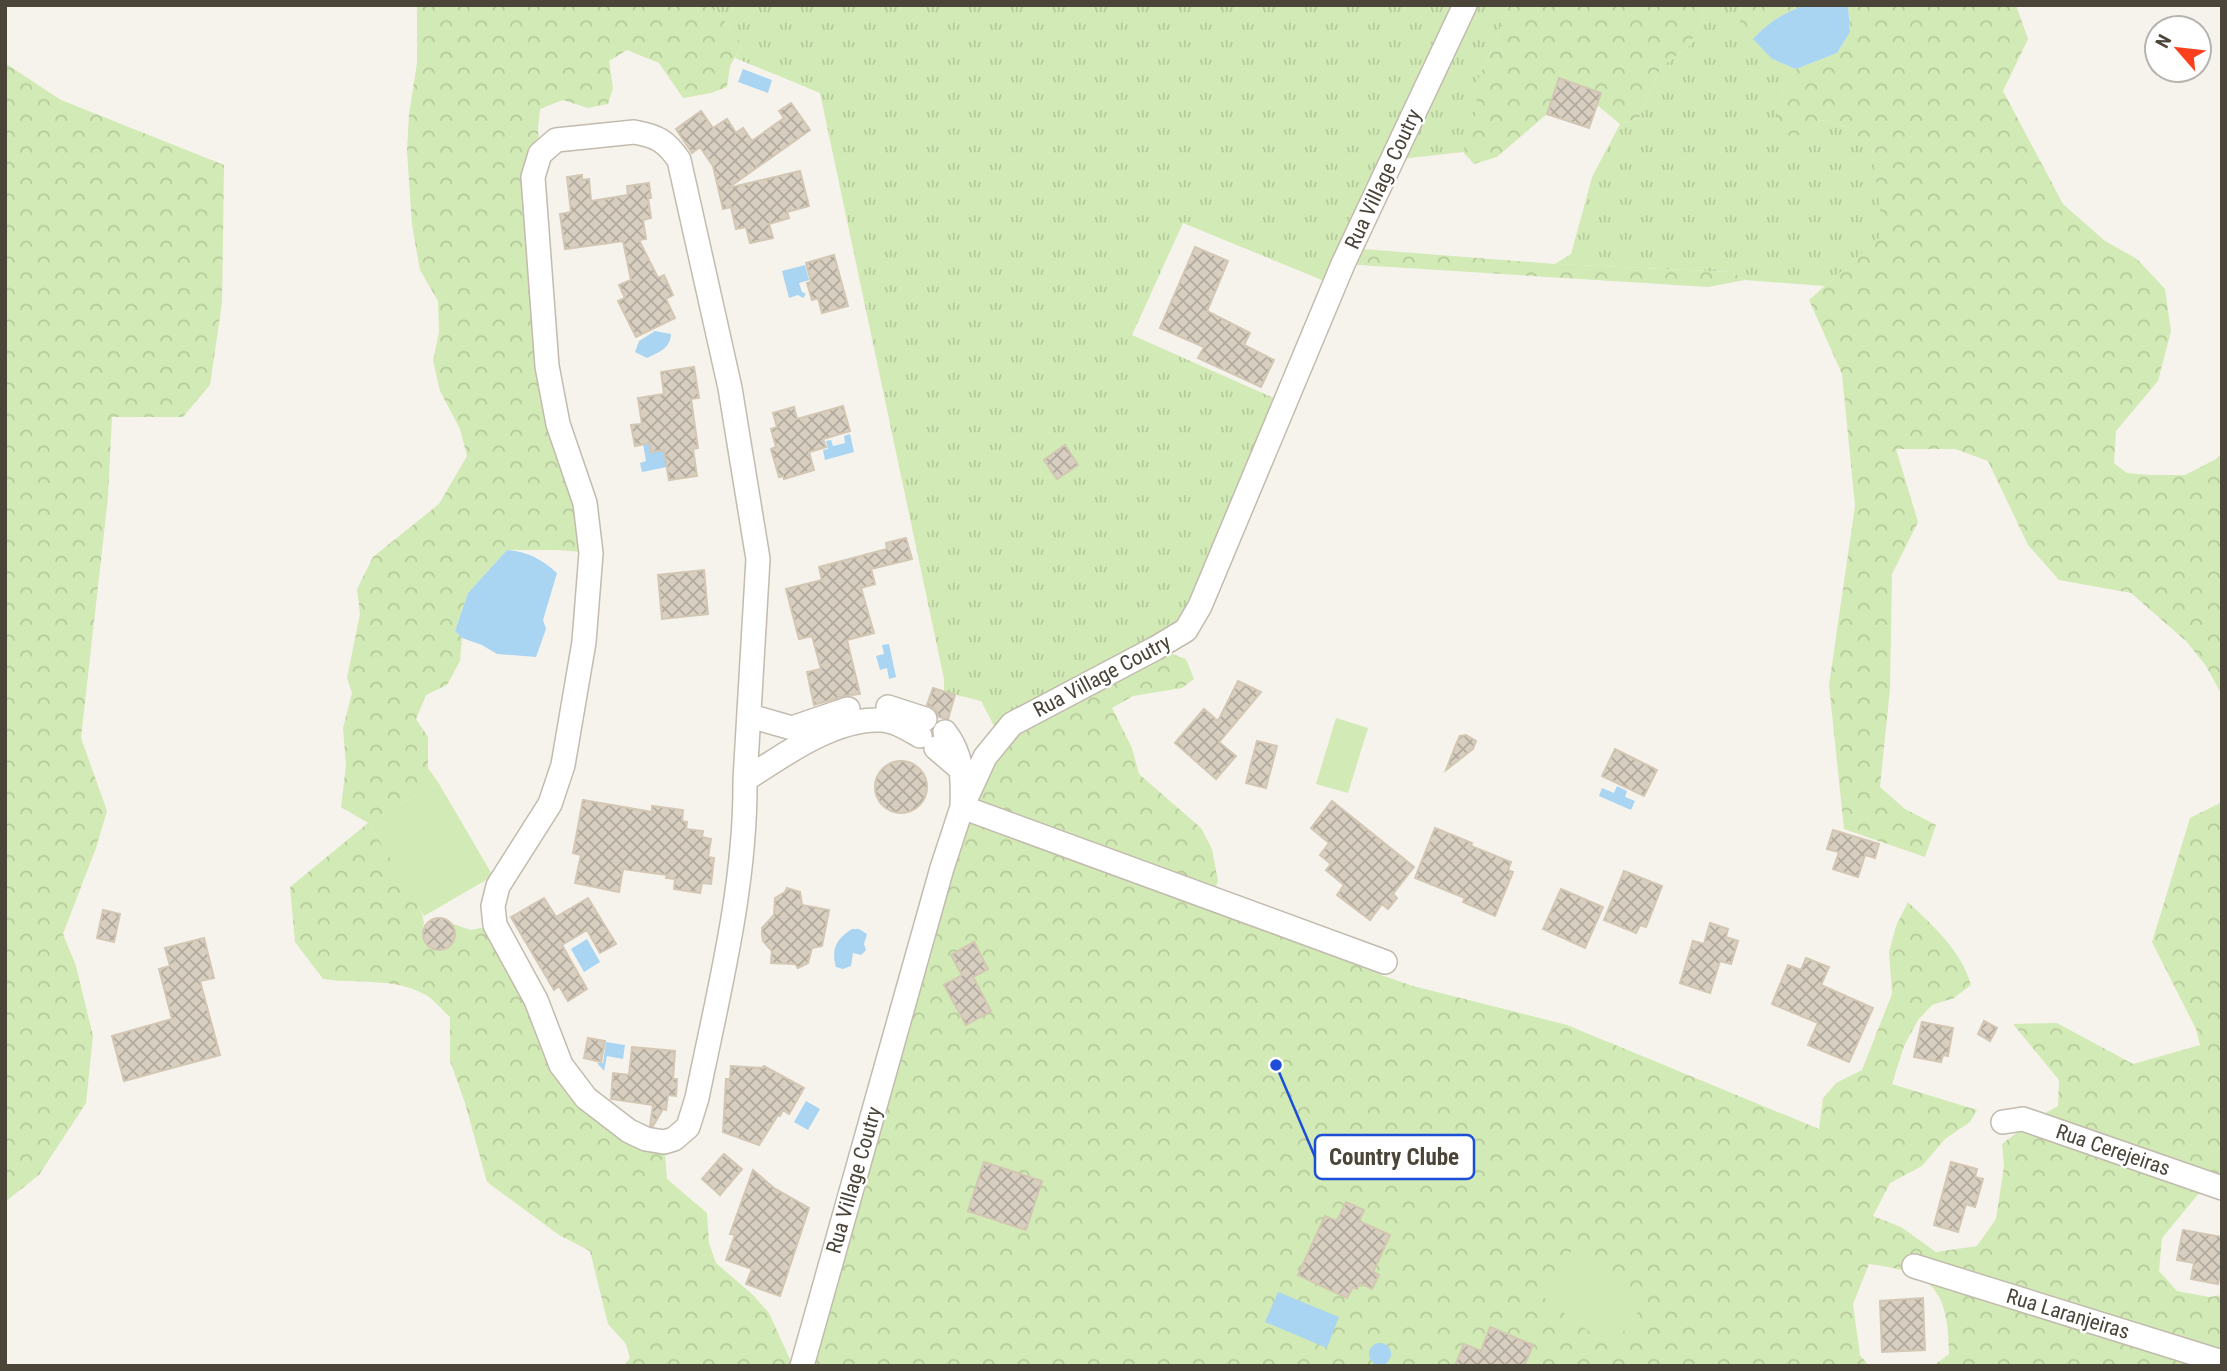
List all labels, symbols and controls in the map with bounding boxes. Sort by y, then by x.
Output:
north arrow [2143,14,2213,84]
text: N [2151,31,2176,52]
street label: Rua Village Coutry [1340,105,1426,253]
street label: Rua Village Coutry [1029,630,1175,722]
street label: Rua Village Coutry [822,1104,887,1256]
street label: Rua Cerejeiras [2053,1119,2173,1181]
callout: Country Clube [1315,1135,1474,1179]
text: Country Clube [1329,1144,1459,1171]
street label: Rua Laranjeiras [2004,1284,2132,1344]

